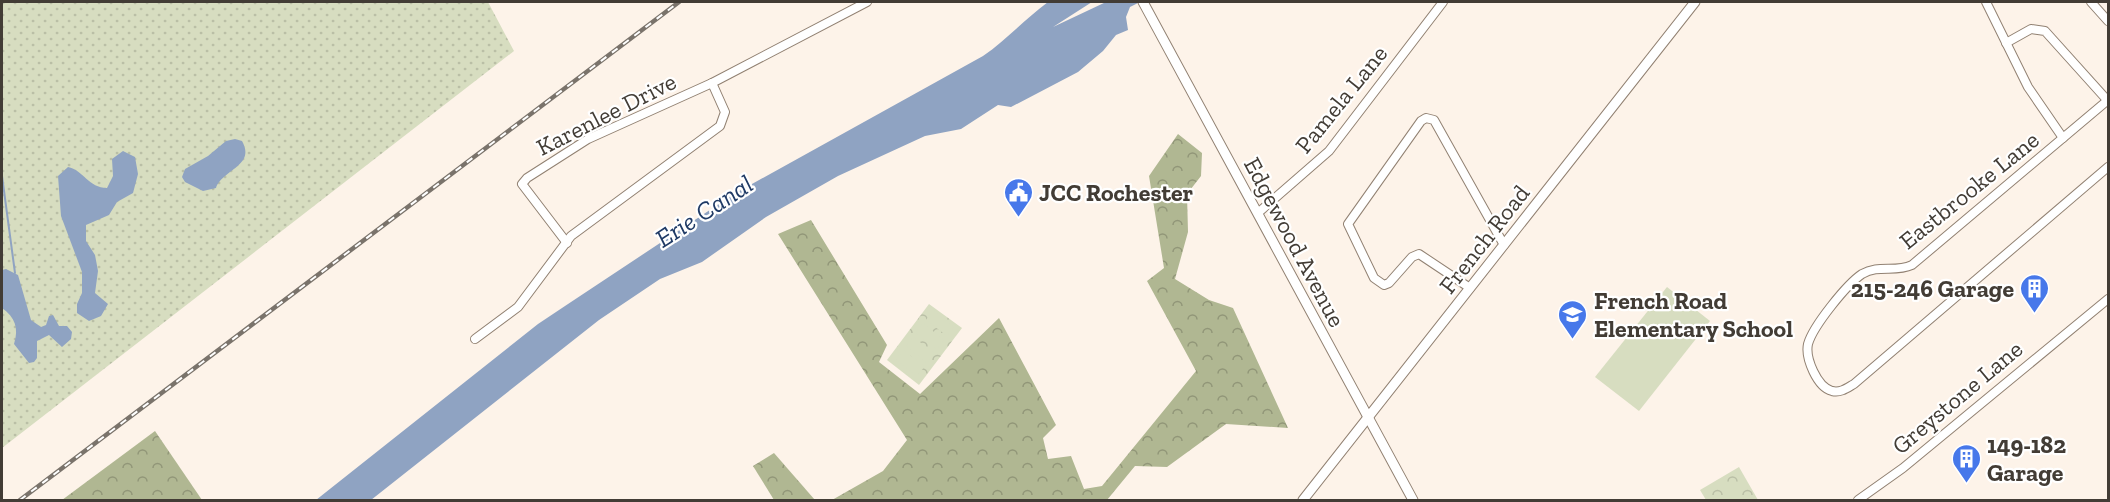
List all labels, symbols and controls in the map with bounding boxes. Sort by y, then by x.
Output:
street label: Pamela Lane [1289,39,1393,159]
street label: Karenlee Drive [531,66,681,162]
street label: Eastbrooke Lane [1893,125,2045,255]
street label: Edgewood Avenue [1238,152,1352,332]
water label: Erie Canal [649,168,759,254]
public building icon: JCC Rochester [1002,176,1034,218]
place label: JCC Rochester [1039,178,1194,207]
street label: French Road [1433,179,1535,299]
building icon: 215-246 Garage [2019,272,2051,314]
place label: 215-246 Garage [1851,274,2014,303]
place label: French Road Elementary School [1594,286,1793,343]
school or university icon: French Road Elementary School [1557,298,1589,340]
street label: Greystone Lane [1886,334,2028,460]
place label: 149-182 Garage [1987,430,2066,487]
building icon: 149-182 Garage [1950,442,1982,484]

